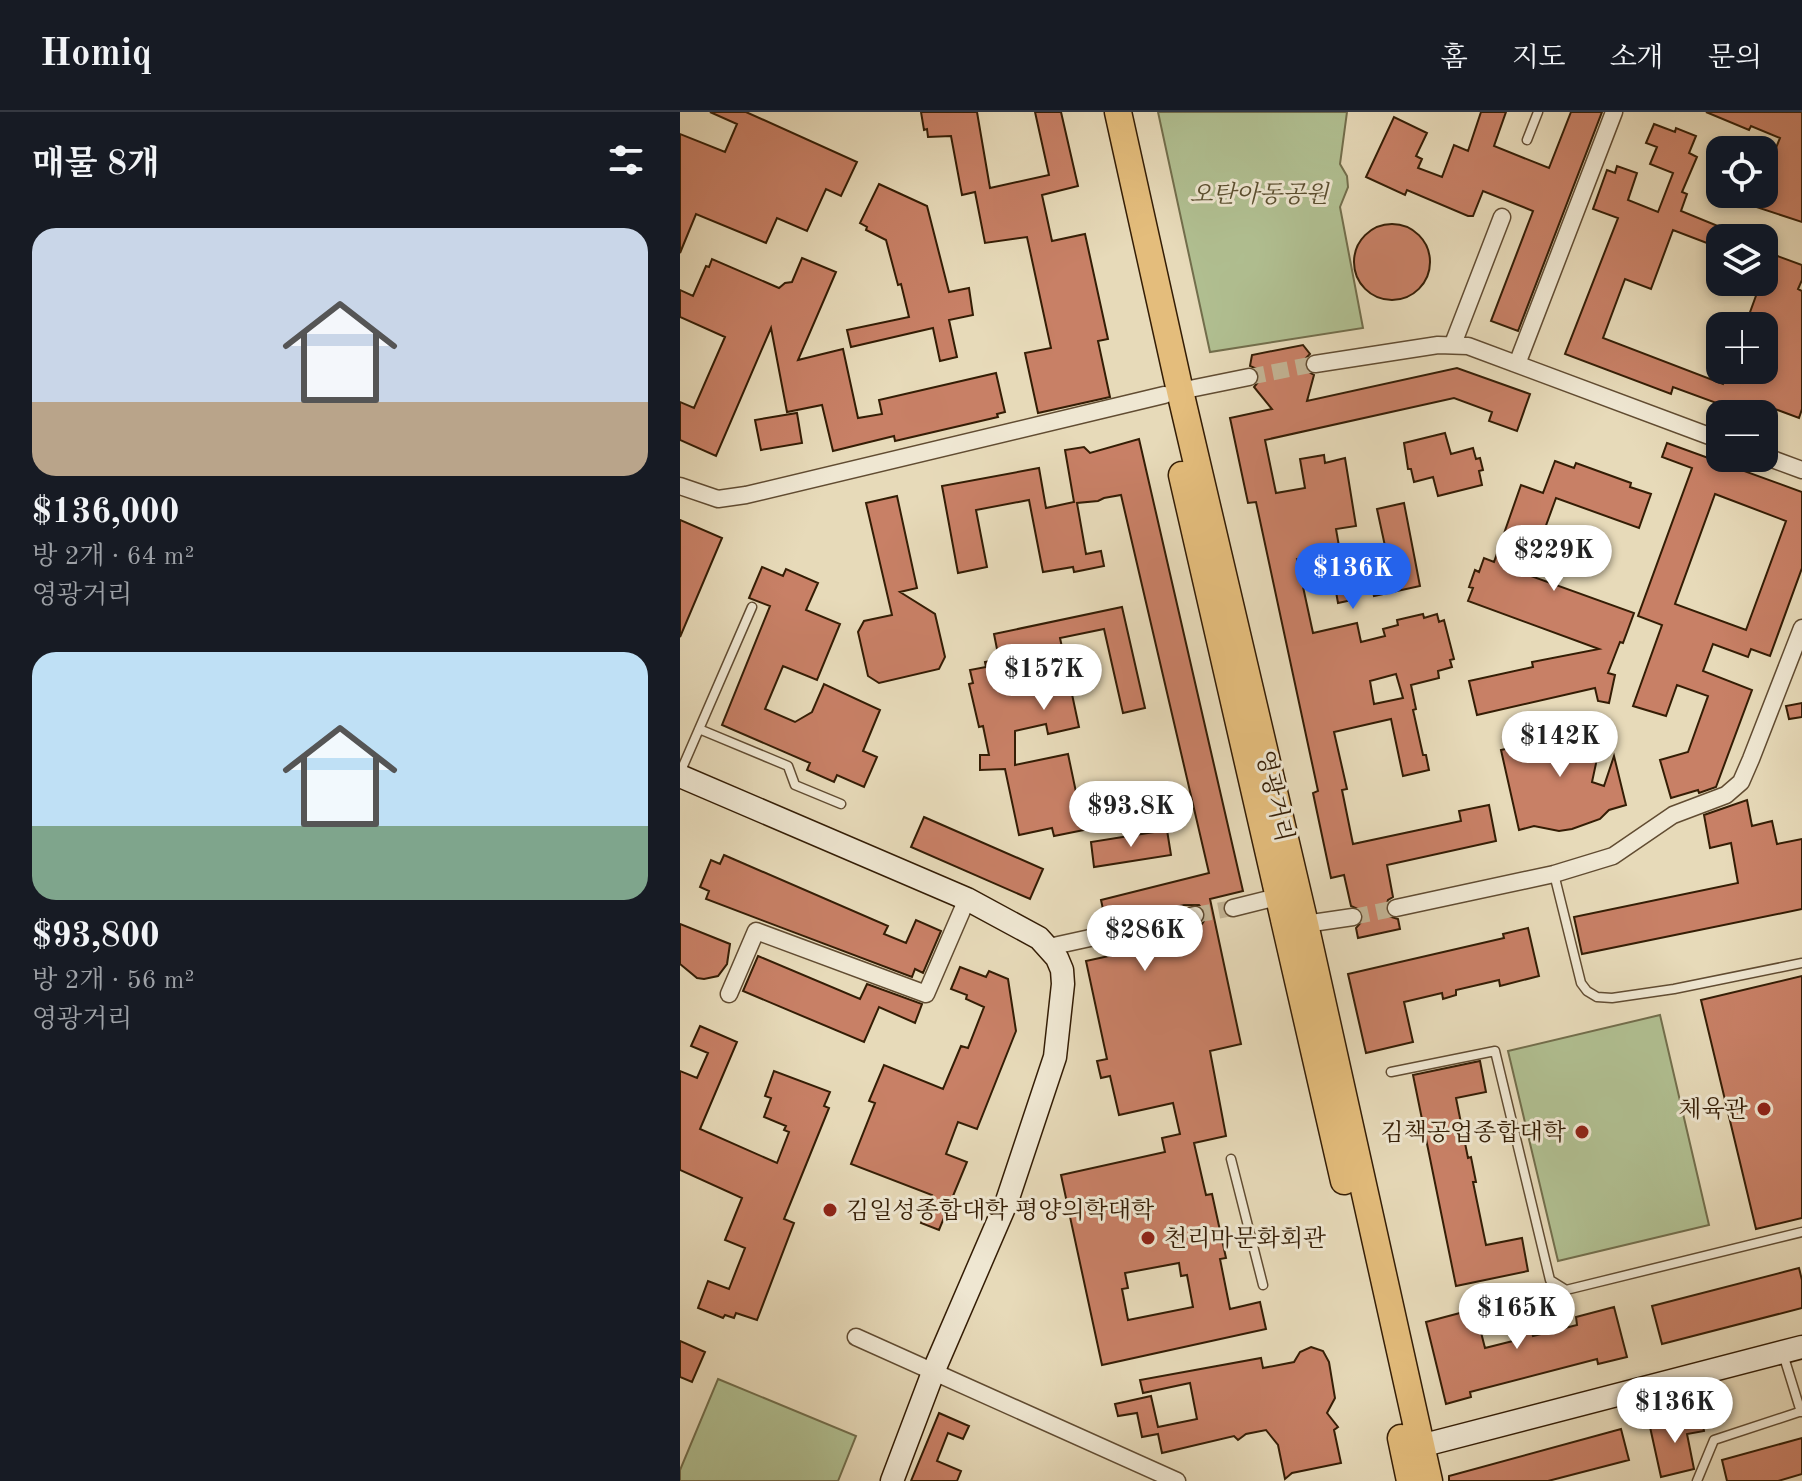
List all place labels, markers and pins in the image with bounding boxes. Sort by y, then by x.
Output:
pin: $229K [1498,525,1610,593]
pin: $136K [1297,543,1409,611]
pin: $157K [988,644,1100,712]
pin: $142K [1504,711,1616,779]
pin: $93.8K [1066,781,1196,849]
pin: $286K [1089,905,1201,973]
place label: 체육관 [1678,1097,1748,1123]
marker: 체육관 [1755,1100,1773,1118]
place label: 김책공업종합대학 [1381,1119,1567,1146]
marker: 김책공업종합대학 [1573,1123,1591,1141]
place label: 김일성종합대학 평양의학대학 [846,1198,1155,1224]
marker: 김일성종합대학 평양의학대학 [821,1201,839,1219]
place label: 천리마문화회관 [1164,1226,1326,1252]
marker: 천리마문화회관 [1139,1229,1157,1247]
pin: $165K [1461,1283,1573,1351]
pin: $136K [1619,1377,1731,1445]

